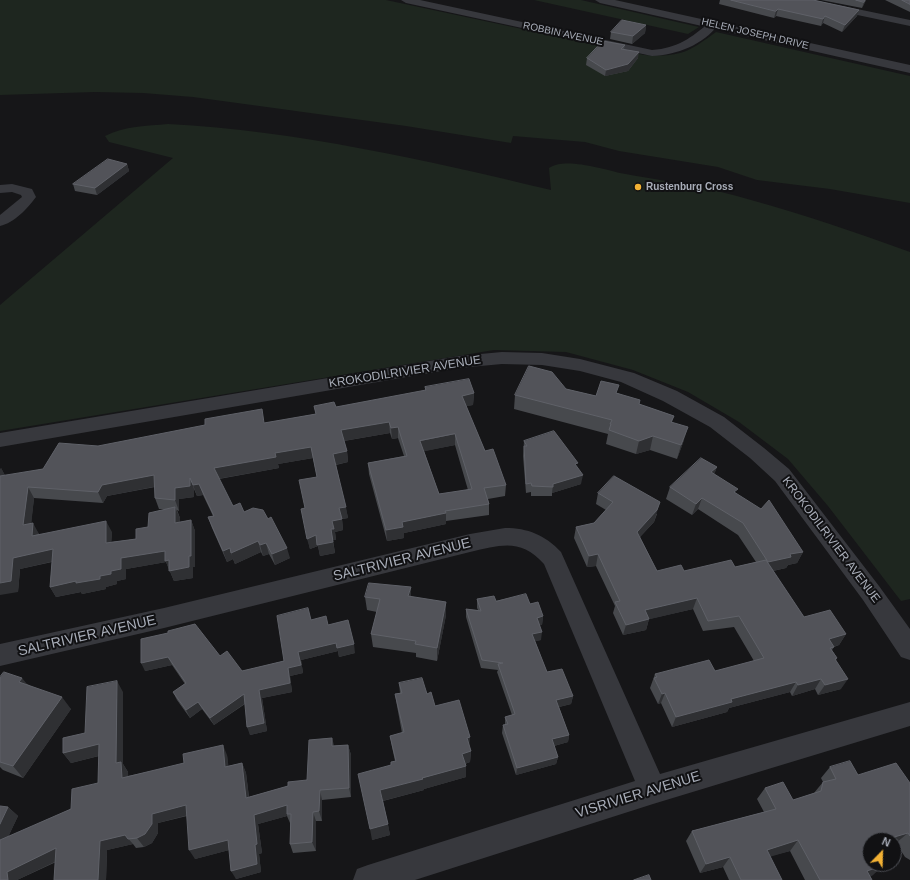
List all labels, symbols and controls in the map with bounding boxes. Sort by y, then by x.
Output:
street label: HELEN JOSEPH DRIVE [700,16,810,52]
street label: ROBBIN AVENUE [522,20,604,48]
place label: Rustenburg Cross [646,181,733,193]
marker: Rustenburg Cross [633,182,643,192]
street label: KROKODILRIVIER AVENUE [328,353,482,391]
street label: KROKODILRIVIER AVENUE [779,474,883,606]
street label: SALTRIVIER AVENUE [332,535,472,585]
street label: SALTRIVIER AVENUE [16,612,158,660]
street label: VISRIVIER AVENUE [574,768,702,822]
north arrow [862,832,902,872]
text: N [880,835,892,849]

